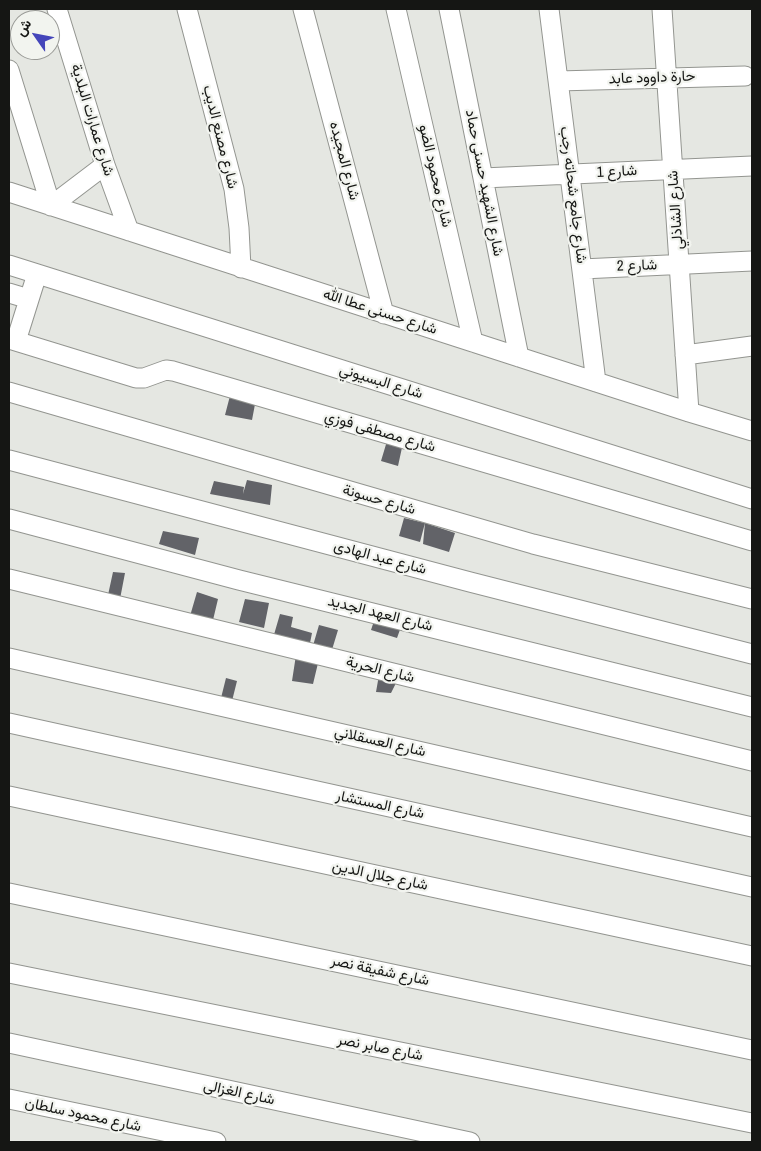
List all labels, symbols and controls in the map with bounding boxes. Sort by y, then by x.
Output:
north arrow [10,10,60,60]
text: ش [11,15,35,39]
street label: شارع عمارات البلدية [66,62,118,178]
street label: حارة داوود عابد [608,67,696,89]
street label: شارع مصنع الديب [198,83,242,191]
street label: شارع الشهيد حسنى حماد [461,108,507,258]
street label: شارع المجيده [325,120,363,202]
street label: شارع محمود الضو [414,123,456,229]
street label: شارع جامع شحاته رجب [556,125,590,265]
street label: شارع 1 [596,162,638,182]
street label: شارع الشاذلي [664,170,688,250]
street label: شارع 2 [616,256,658,276]
street label: شارع حسنى عطا الله [321,285,439,339]
street label: شارع البسيوني [337,361,425,403]
street label: شارع مصطفى فوزي [323,408,437,456]
street label: شارع حسونة [340,481,418,519]
street label: شارع عبد الهادى [332,537,428,579]
street label: شارع العهد الجديد [326,592,434,636]
street label: شارع الحرية [344,653,416,687]
street label: شارع العسقلاني [333,723,427,761]
street label: شارع المستشار [334,787,426,823]
street label: شارع جلال الدين [330,857,430,895]
street label: شارع شفيقة نصر [329,952,431,990]
street label: شارع صابر نصر [336,1031,424,1065]
street label: شارع الغزالى [202,1077,276,1109]
street label: شارع محمود سلطان [23,1094,143,1136]

